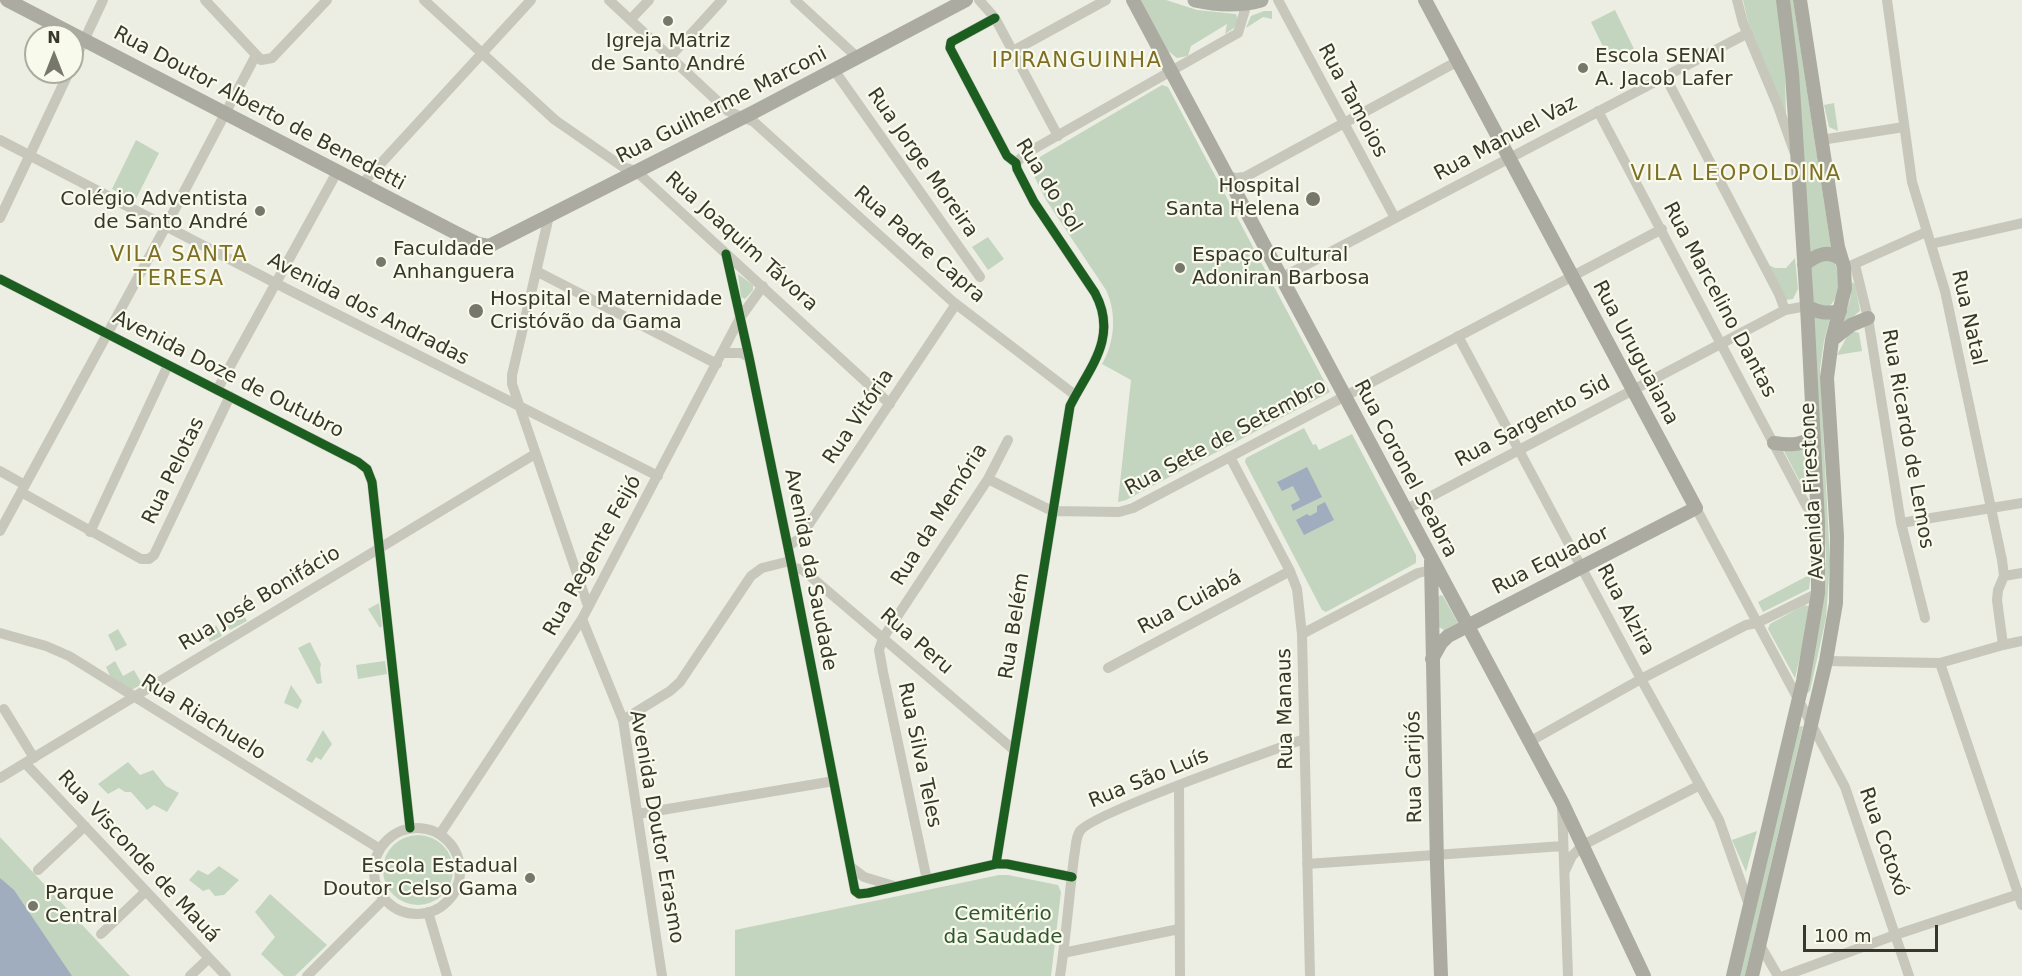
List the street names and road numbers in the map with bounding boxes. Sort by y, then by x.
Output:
street label: Rua Doutor Alberto de Benedetti [109,22,409,196]
street label: Rua Tamoios [1312,40,1392,162]
street label: Rua Guilherme Marconi [613,42,831,170]
street label: Rua Jorge Moreira [861,84,983,242]
street label: Rua Manuel Vaz [1431,91,1581,187]
street label: Rua do Sol [1010,135,1086,237]
street label: Rua Joaquim Távora [660,167,822,317]
street label: Rua Padre Capra [848,181,990,309]
street label: Rua Marcelino Dantas [1657,198,1781,402]
street label: Avenida dos Andradas [263,249,473,371]
street label: Rua Natal [1945,268,1991,368]
street label: Rua Uruguaiana [1587,277,1683,429]
street label: Avenida Doze de Outubro [109,306,347,444]
street label: Rua Ricardo de Lemos [1876,327,1938,551]
street label: Rua Vitória [819,365,899,469]
street label: Rua Sargento Sid [1451,371,1615,473]
street label: Rua Sete de Setembro [1121,375,1331,501]
street label: Rua Coronel Seabra [1348,376,1462,562]
street label: Avenida Firestone [1796,402,1830,580]
street label: Rua Pelotas [138,413,210,529]
street label: Rua da Memória [887,440,993,590]
street label: Avenida da Saudade [779,467,841,673]
street label: Rua Regente Feijó [539,472,647,640]
street label: Rua Equador [1489,521,1613,601]
street label: Rua José Bonifácio [175,541,345,657]
street label: Rua Alzira [1591,560,1659,660]
street label: Rua Cuiabá [1134,566,1246,640]
street label: Rua Belém [995,571,1035,681]
street label: Rua Peru [875,604,957,680]
street label: Rua Manaus [1273,648,1299,770]
street label: Rua Riachuelo [136,670,270,766]
street label: Rua Silva Teles [892,680,946,830]
street label: Avenida Doutor Erasmo [624,709,688,945]
street label: Rua Carijós [1402,711,1428,823]
street label: Rua São Luís [1086,744,1212,814]
street label: Rua Visconde de Mauá [52,766,224,948]
street label: Rua Cotoxó [1853,784,1913,900]

